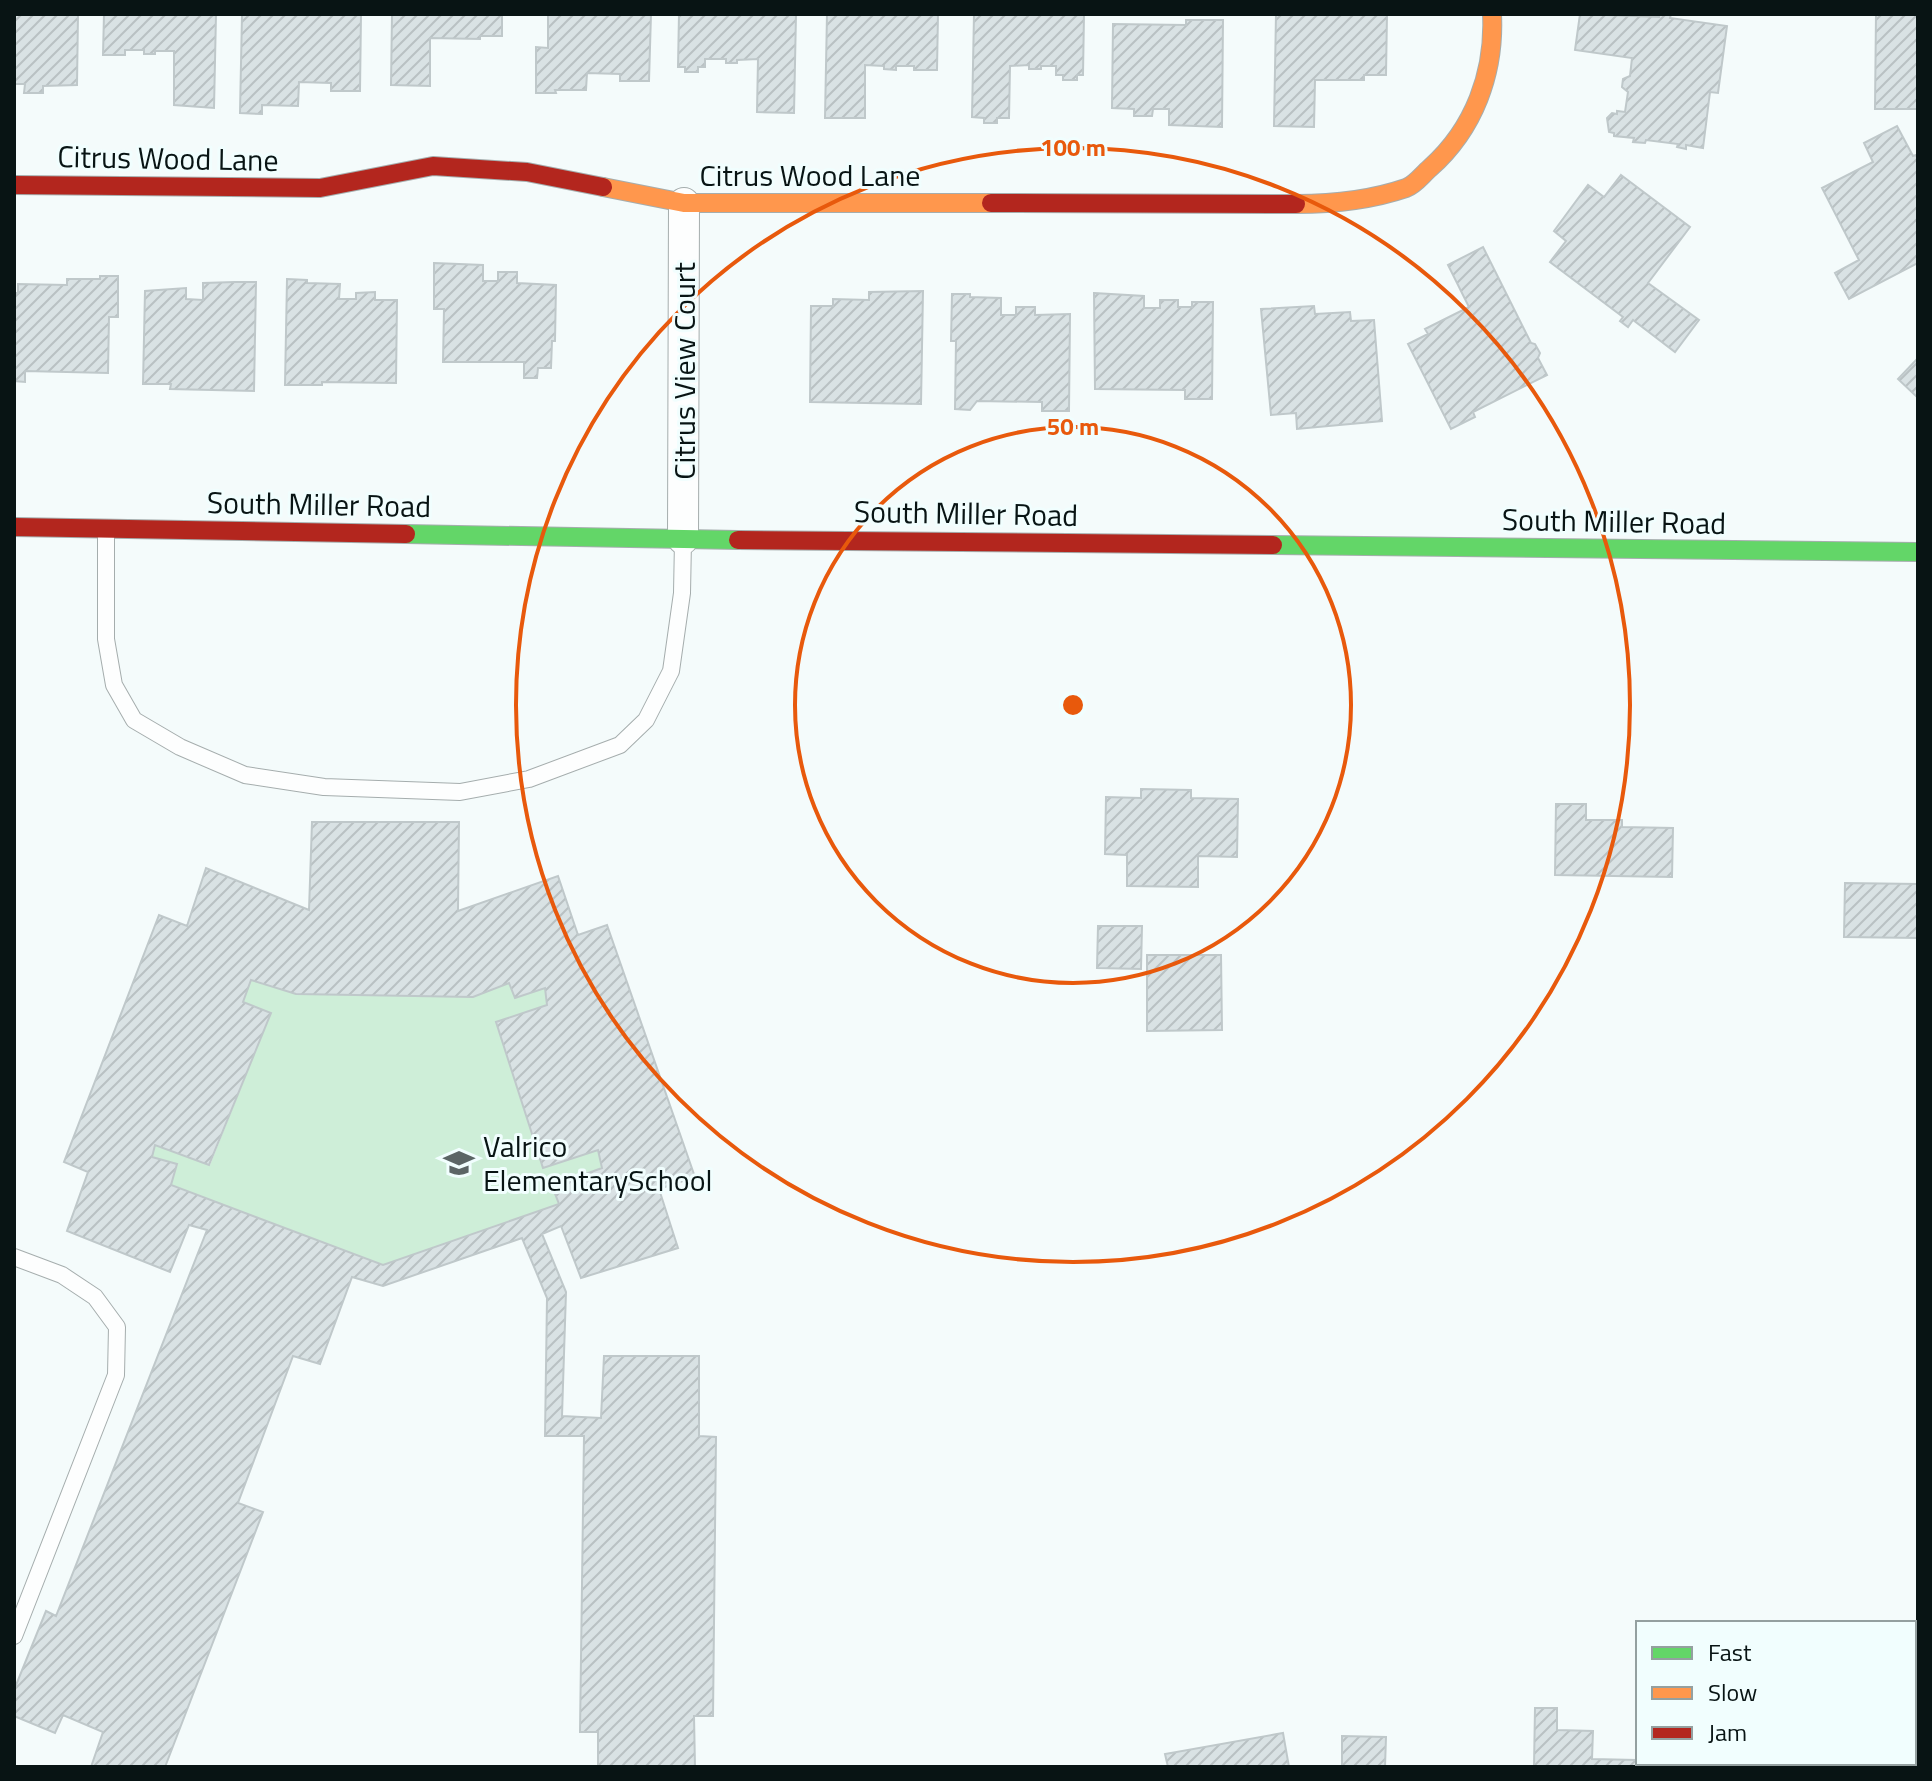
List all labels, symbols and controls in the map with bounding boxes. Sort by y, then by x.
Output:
text: 100 m [1040,129,1106,165]
street label: Citrus Wood Lane [57,133,279,183]
street label: Citrus Wood Lane [699,152,921,198]
street label: Citrus View Court [661,262,707,480]
text: 50 m [1047,408,1099,444]
street label: South Miller Road [207,479,431,529]
street label: South Miller Road [854,488,1078,538]
street label: South Miller Road [1502,496,1726,546]
centre of rings [1059,691,1087,719]
place label: Valrico ElementarySchool [483,1123,712,1203]
school or university icon: Valrico ElementarySchool [442,1146,476,1180]
legend [1636,1621,1916,1765]
text: Fast [1708,1634,1752,1670]
text: Slow [1708,1674,1757,1710]
text: Jam [1708,1714,1747,1750]

